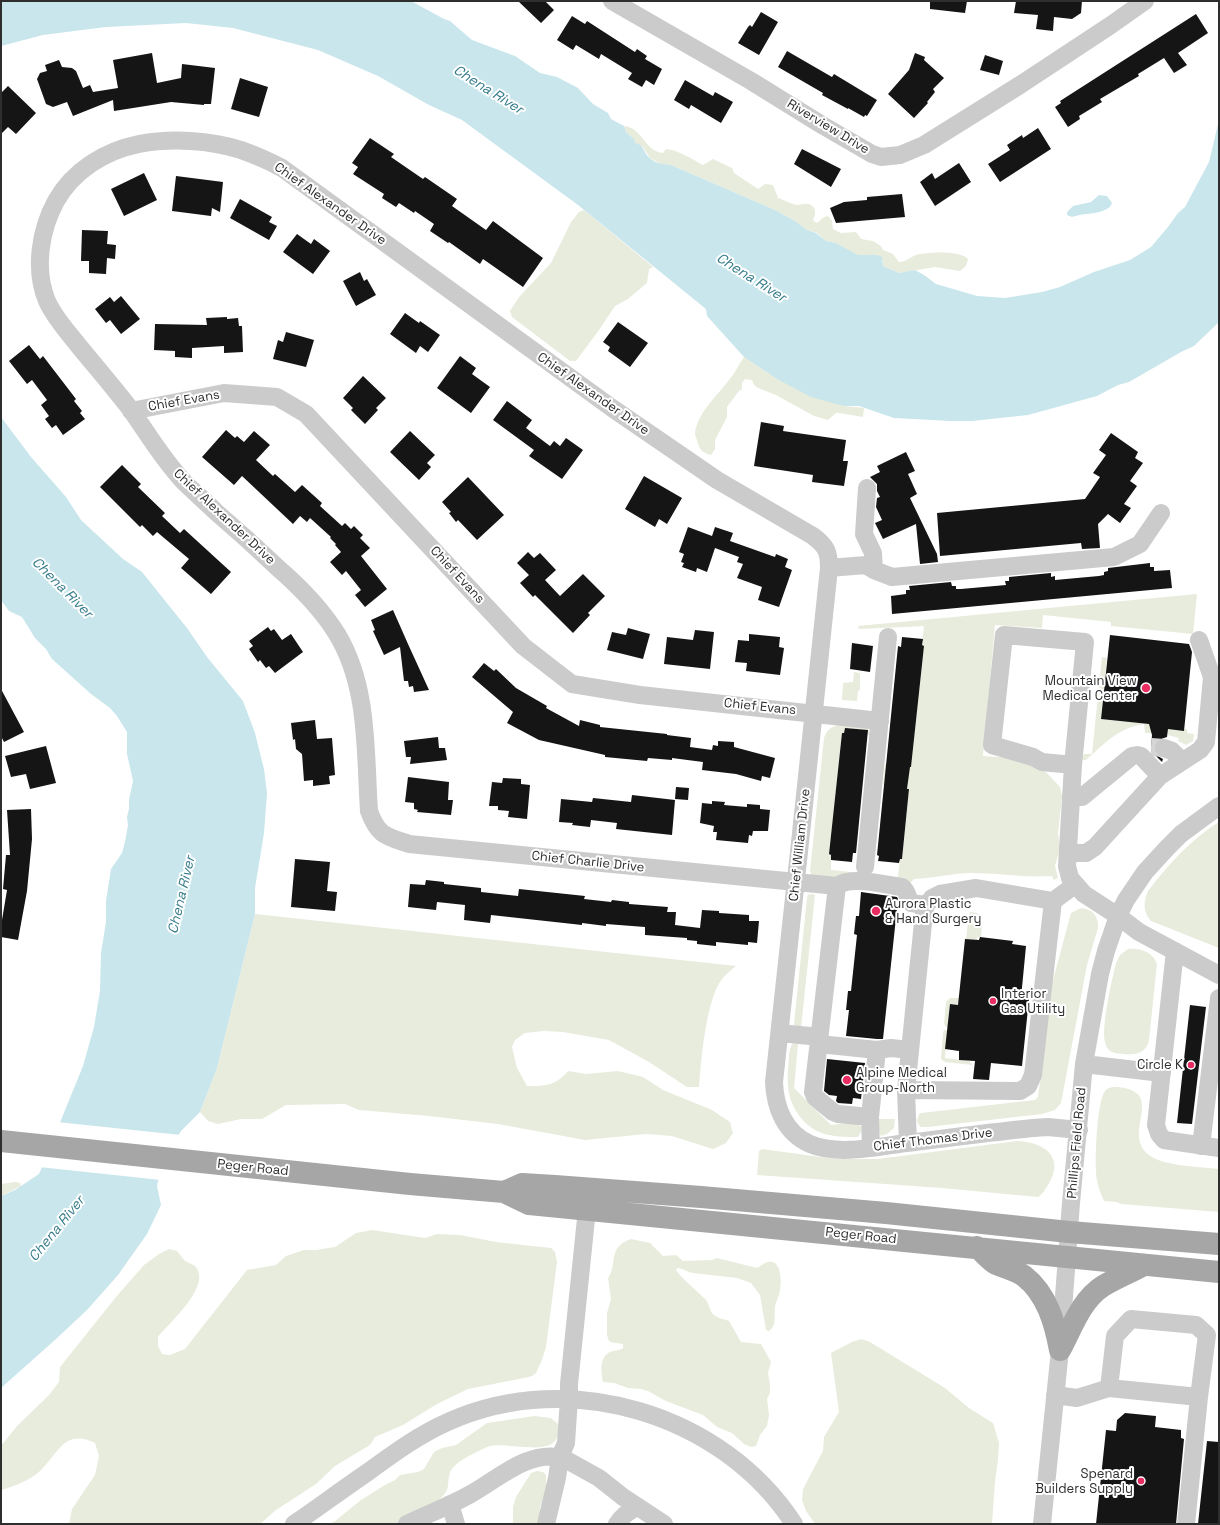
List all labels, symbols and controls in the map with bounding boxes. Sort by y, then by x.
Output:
water label: Chena River [450,62,526,118]
street label: Riverview Drive [784,96,872,158]
street label: Chief Alexander Drive [271,159,389,249]
water label: Chena River [713,250,789,306]
street label: Chief Alexander Drive [534,349,652,439]
street label: Chief Evans [147,387,221,415]
street label: Chief Alexander Drive [170,466,278,568]
street label: Chief Evans [427,543,487,607]
water label: Chena River [28,554,96,622]
place label: Mountain View Medical Center [1043,673,1137,704]
marker: Mountain View Medical Center [1140,682,1152,694]
street label: Chief Evans [723,695,797,719]
street label: Chief William Drive [786,788,814,902]
street label: Chief Charlie Drive [531,848,645,876]
water label: Chena River [165,855,199,935]
place label: Aurora Plastic & Hand Surgery [885,896,981,927]
marker: Aurora Plastic & Hand Surgery [870,905,882,917]
place label: Interior Gas Utility [1001,986,1065,1017]
marker: Interior Gas Utility [988,996,998,1006]
place label: Circle K [1137,1057,1183,1073]
marker: Circle K [1186,1060,1196,1070]
place label: Alpine Medical Group-North [856,1065,947,1096]
marker: Alpine Medical Group-North [841,1074,853,1086]
street label: Phillips Field Road [1064,1087,1090,1199]
street label: Chief Thomas Drive [873,1125,993,1155]
street label: Peger Road [217,1157,289,1179]
water label: Chena River [26,1193,88,1265]
street label: Peger Road [825,1225,897,1247]
place label: Spenard Builders Supply [1035,1466,1133,1497]
marker: Spenard Builders Supply [1136,1476,1146,1486]

